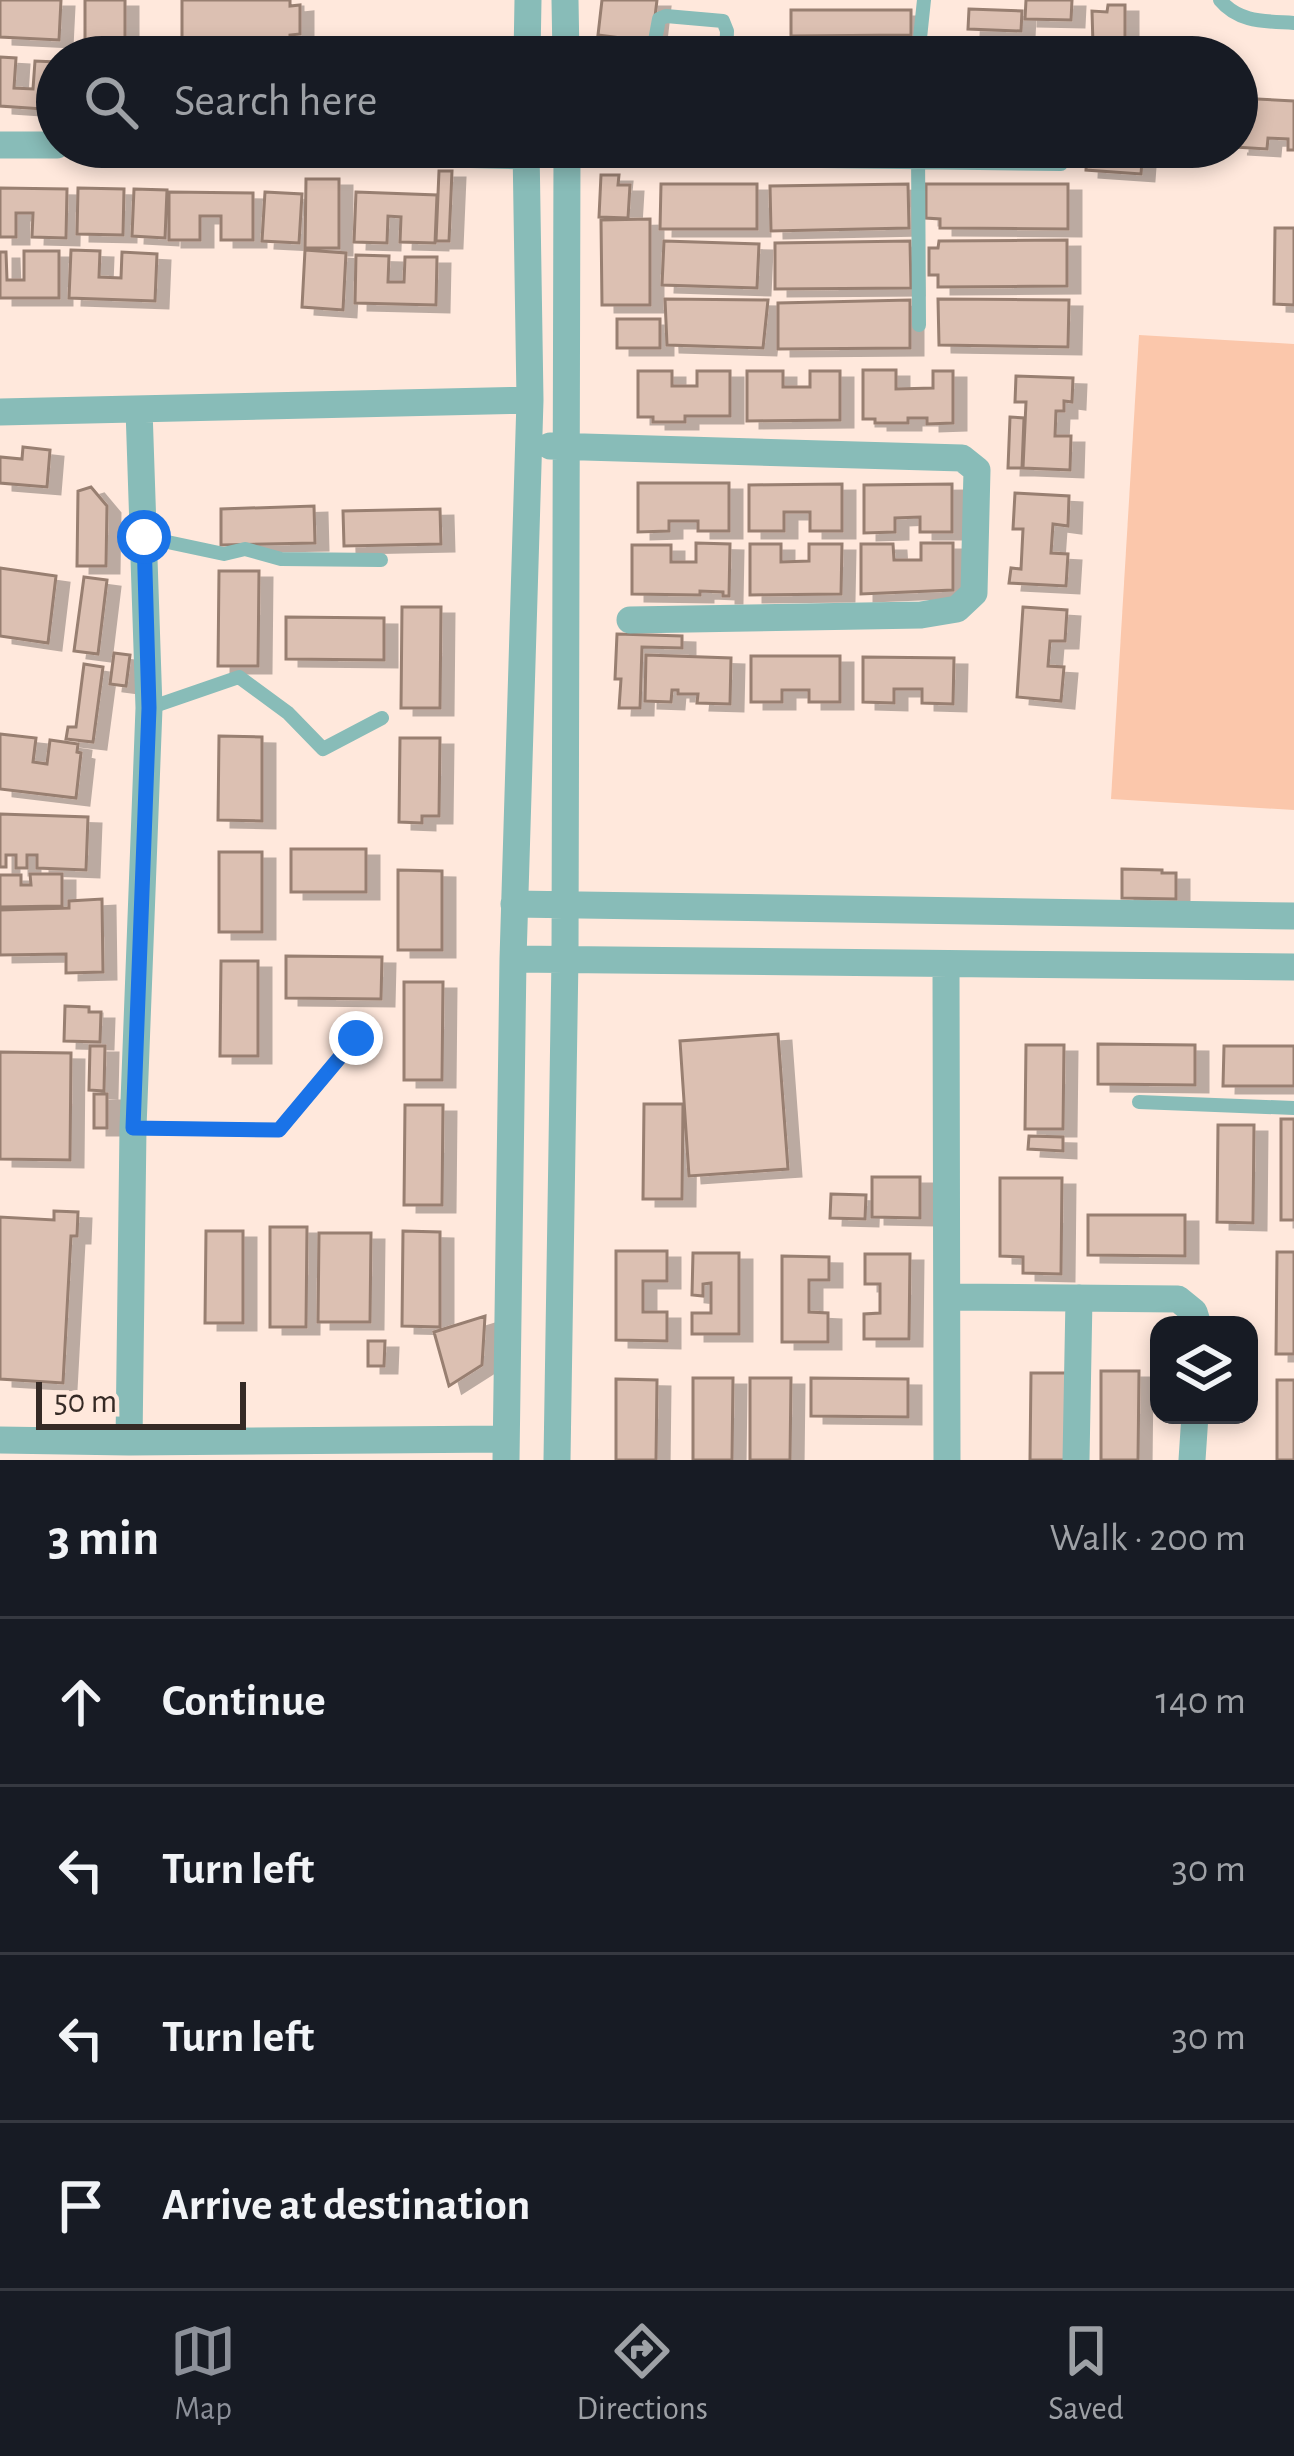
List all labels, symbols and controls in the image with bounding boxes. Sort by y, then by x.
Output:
search box [36,36,1258,168]
icon: search [78,69,144,135]
text: Search here [174,79,377,124]
route start [117,510,171,564]
route end [329,1011,383,1065]
map controls [1150,1316,1258,1424]
button: layers [1150,1316,1258,1424]
scale bar [36,1376,246,1429]
text: 50 m [54,1386,117,1419]
text: 3 min [48,1513,159,1564]
text: Walk · 200 m [1049,1519,1246,1558]
icon: ahead [48,1669,114,1735]
text: Continue [162,1679,326,1724]
text: 140 m [1156,1682,1246,1721]
icon: left [48,1837,114,1903]
text: Turn left [162,1847,314,1892]
text: 30 m [1172,1850,1246,1889]
icon: left [48,2005,114,2071]
text: Turn left [162,2015,314,2060]
text: 30 m [1172,2018,1246,2057]
icon: arrive [48,2173,114,2239]
text: Arrive at destination [162,2183,530,2228]
tab: Map [170,2318,236,2430]
tab: Directions [576,2318,708,2430]
tab: Saved [1048,2318,1124,2430]

